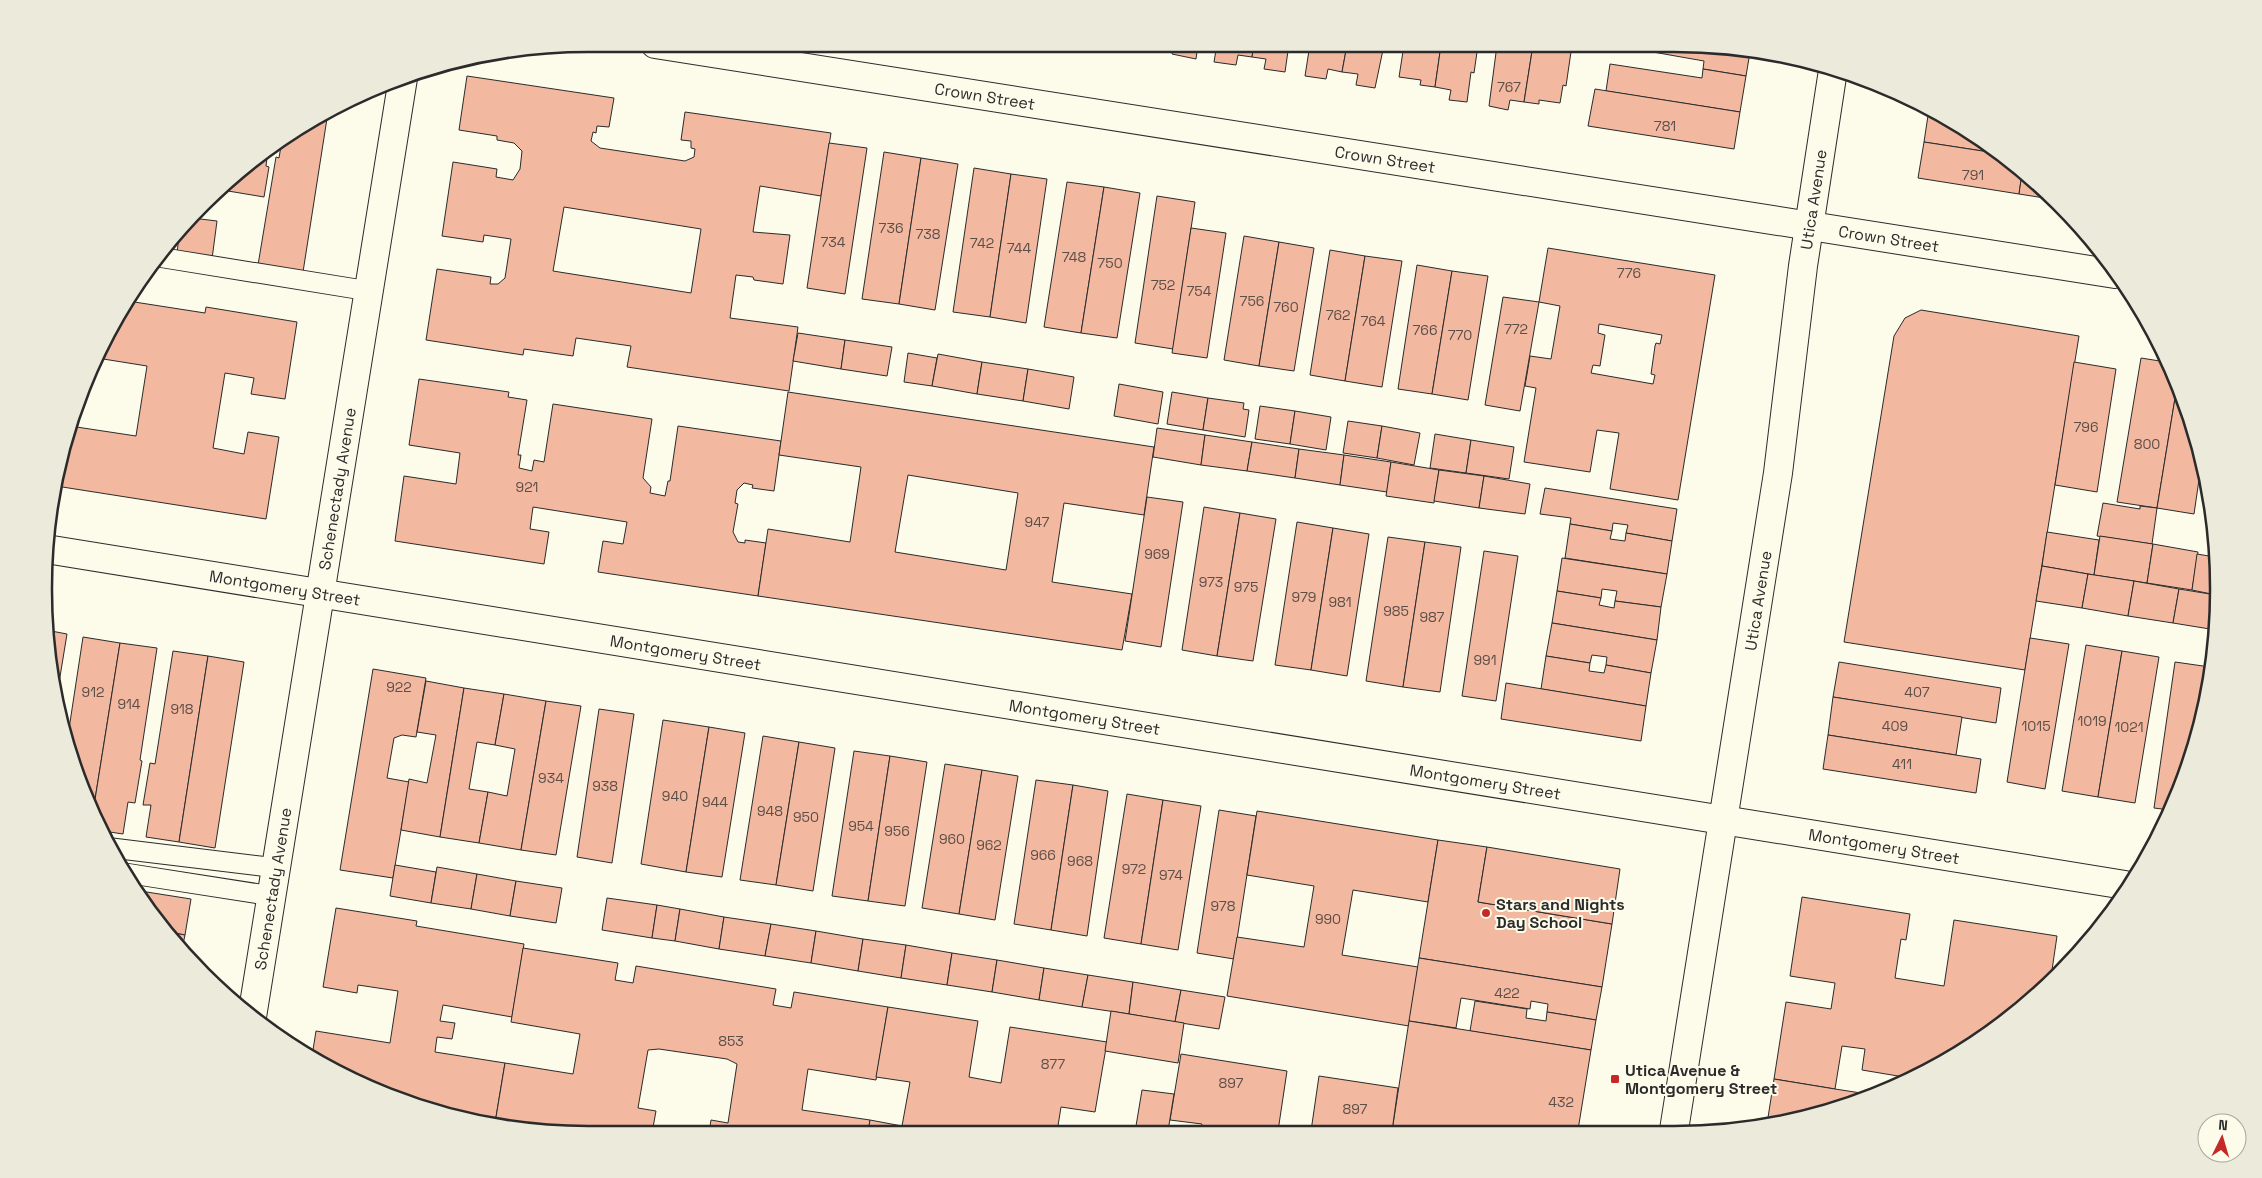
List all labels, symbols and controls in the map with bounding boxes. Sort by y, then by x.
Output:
street label: Crown Street [933,78,1037,114]
house number: 767 [1497,78,1521,96]
house number: 781 [1654,117,1676,135]
street label: Crown Street [1333,141,1437,177]
street label: Utica Avenue [1795,148,1831,251]
house number: 791 [1962,166,1984,184]
house number: 736 [879,219,903,237]
street label: Crown Street [1837,220,1941,257]
house number: 738 [915,225,941,243]
house number: 734 [820,233,846,251]
house number: 742 [970,234,994,252]
house number: 744 [1007,239,1032,257]
house number: 748 [1062,248,1087,266]
house number: 750 [1097,254,1123,272]
house number: 776 [1617,264,1641,282]
house number: 752 [1151,276,1175,294]
house number: 754 [1186,282,1212,300]
house number: 756 [1240,292,1264,310]
house number: 760 [1273,298,1299,316]
house number: 762 [1326,306,1350,324]
house number: 764 [1360,312,1386,330]
house number: 772 [1504,320,1528,338]
house number: 766 [1413,321,1437,339]
house number: 770 [1448,326,1472,344]
street label: Schenectady Avenue [314,406,360,571]
house number: 796 [2073,418,2099,436]
house number: 800 [2134,435,2160,453]
house number: 921 [516,478,538,496]
house number: 947 [1025,513,1049,531]
house number: 969 [1144,545,1170,563]
street label: Utica Avenue [1740,549,1776,652]
street label: Montgomery Street [208,565,362,610]
house number: 973 [1199,573,1223,591]
house number: 975 [1234,578,1258,596]
house number: 979 [1292,588,1316,606]
house number: 981 [1328,593,1352,611]
house number: 985 [1383,602,1409,620]
house number: 987 [1419,608,1445,626]
street label: Montgomery Street [609,630,763,675]
house number: 991 [1474,651,1497,669]
house number: 922 [386,678,412,696]
house number: 912 [82,683,104,701]
house number: 407 [1904,683,1930,701]
street label: Montgomery Street [1007,694,1162,739]
house number: 914 [117,695,141,713]
house number: 918 [170,700,194,718]
house number: 1019 [2077,712,2107,730]
house number: 409 [1882,717,1908,735]
house number: 1015 [2021,717,2051,735]
house number: 1021 [2114,718,2144,736]
house number: 411 [1892,755,1912,773]
street label: Montgomery Street [1408,759,1562,804]
house number: 934 [538,769,564,787]
house number: 938 [592,777,618,795]
house number: 940 [662,787,688,805]
house number: 944 [702,793,728,811]
house number: 948 [757,802,783,820]
street label: Schenectady Avenue [249,806,296,971]
house number: 950 [793,808,819,826]
house number: 954 [848,817,874,835]
house number: 956 [884,822,910,840]
street label: Montgomery Street [1807,824,1961,869]
house number: 960 [939,830,965,848]
house number: 962 [976,836,1002,854]
house number: 966 [1030,846,1056,864]
house number: 968 [1067,852,1093,870]
house number: 972 [1122,860,1146,878]
house number: 974 [1159,866,1183,884]
place label: Stars and Nights Day School [1496,894,1625,933]
house number: 978 [1211,897,1236,915]
marker: Stars and Nights Day School [1480,907,1492,919]
house number: 990 [1315,910,1341,928]
house number: 422 [1494,984,1520,1002]
house number: 853 [718,1032,744,1050]
house number: 877 [1041,1055,1065,1073]
place label: Utica Avenue & Montgomery Street [1625,1060,1777,1099]
marker: Utica Avenue & Montgomery Street [1609,1073,1621,1085]
house number: 897 [1219,1074,1244,1092]
house number: 432 [1548,1093,1574,1111]
house number: 897 [1343,1100,1368,1118]
north arrow [2197,1113,2247,1163]
text: N [2218,1116,2229,1134]

